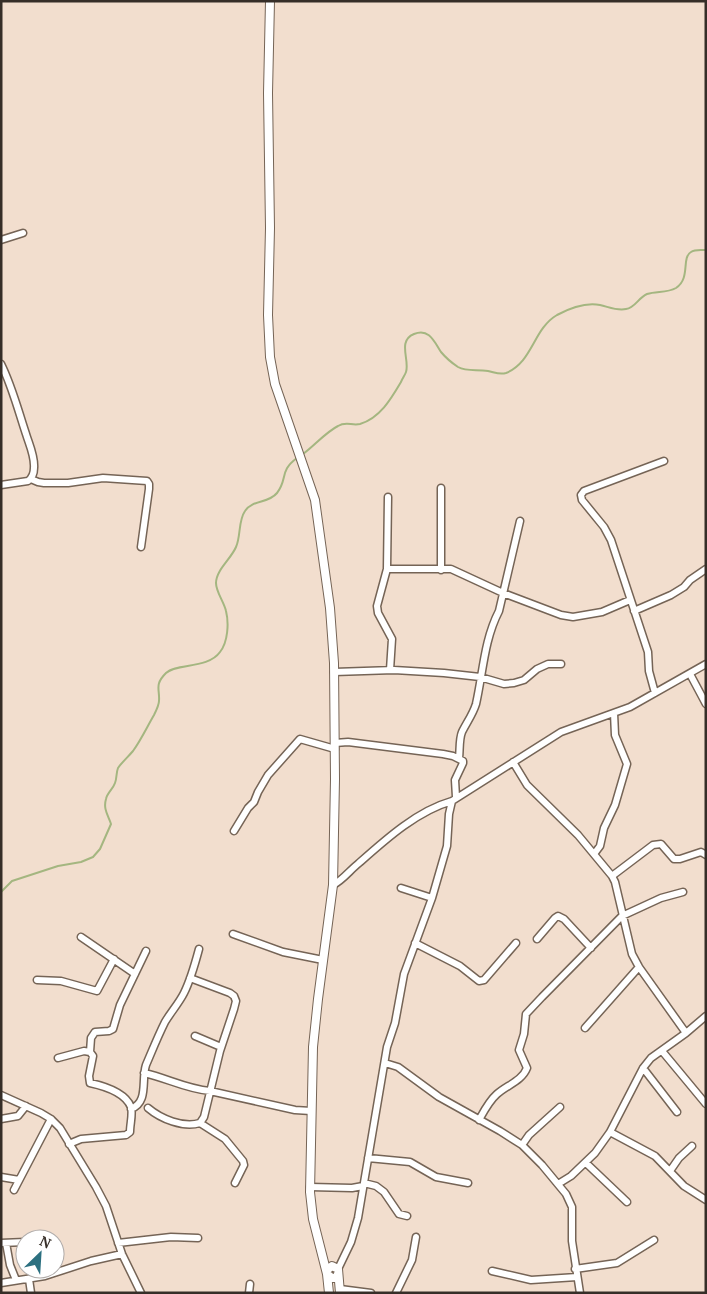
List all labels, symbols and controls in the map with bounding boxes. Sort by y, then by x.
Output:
north arrow [15,1229,65,1279]
text: N [37,1231,55,1253]

